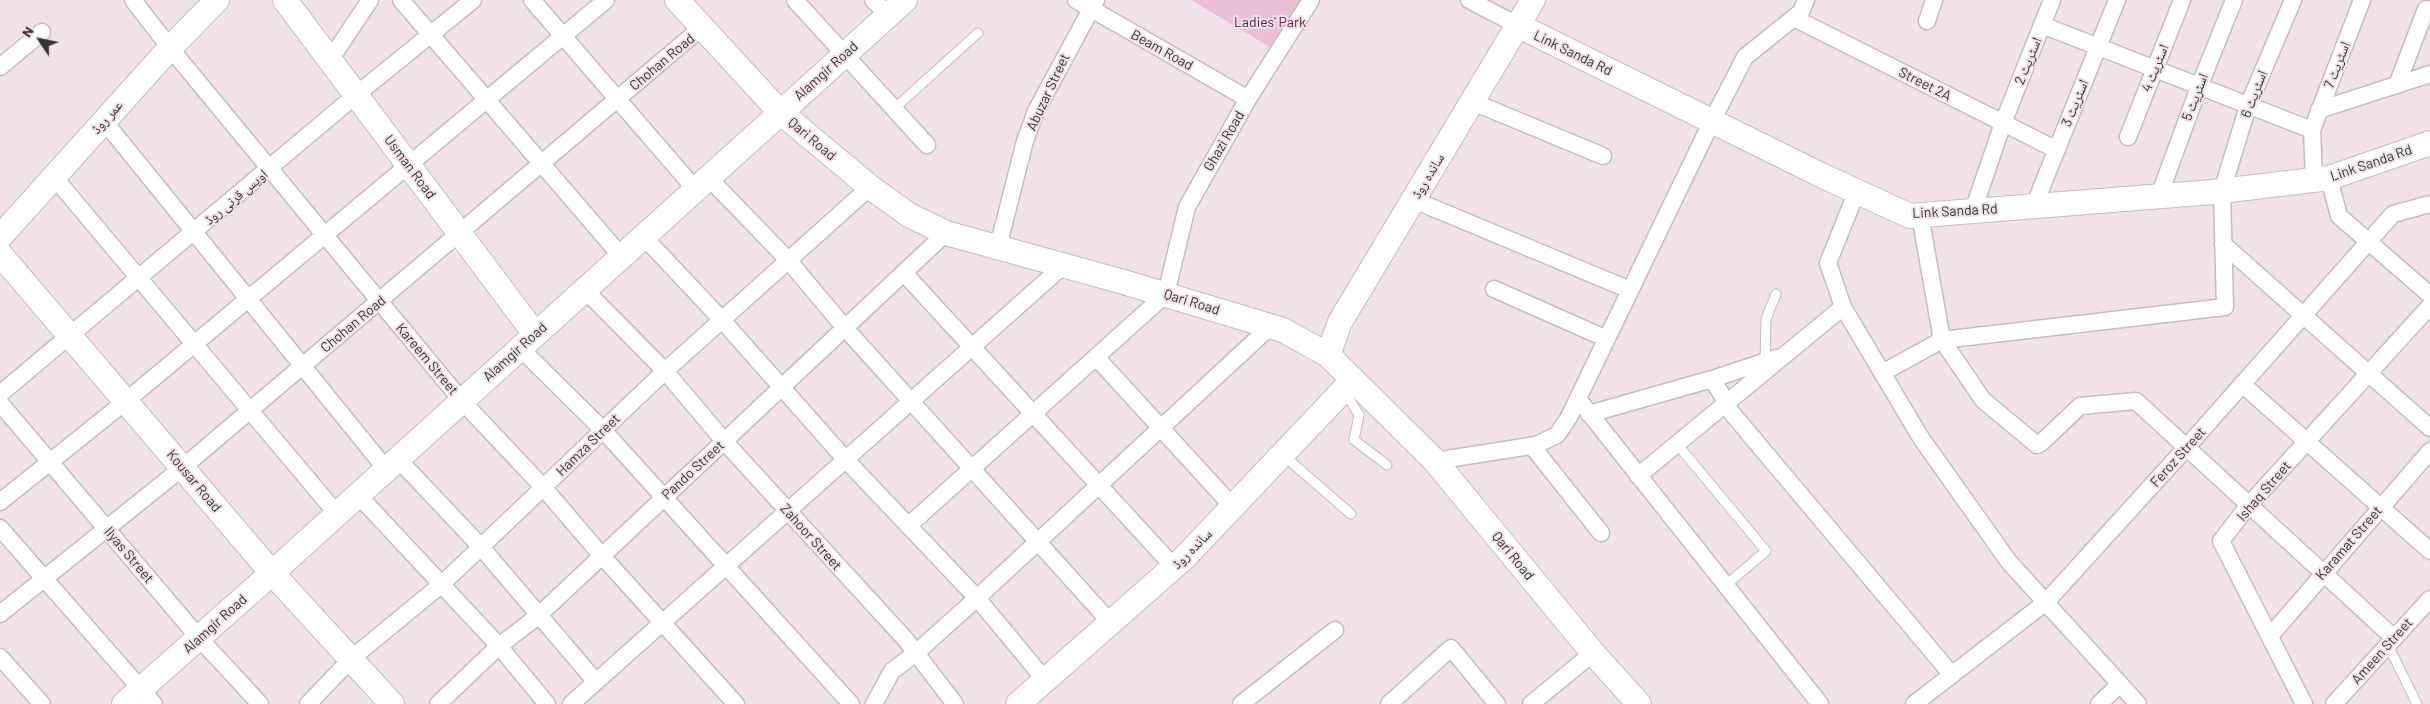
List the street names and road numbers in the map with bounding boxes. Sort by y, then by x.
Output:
street label: Beam Road [1128,26,1196,74]
street label: Link Sanda Rd [1531,27,1615,79]
street label: Chohan Road [626,30,698,94]
street label: اسٹریٹ 2 [2011,35,2045,87]
street label: Alamgir Road [791,38,861,104]
street label: اسٹریٹ 7 [2320,39,2354,91]
street label: اسٹریٹ 4 [2138,42,2172,94]
street label: Abuzar Street [1023,51,1073,133]
street label: Street 2A [1896,64,1954,104]
street label: اسٹریٹ 6 [2237,68,2271,120]
street label: اسٹریٹ 5 [2178,71,2212,123]
street label: اسٹریٹ 3 [2058,77,2092,129]
street label: عمر روڈ [88,97,126,137]
street label: Ghazi Road [1200,108,1248,174]
street label: Qari Road [785,114,839,164]
street label: Usman Road [380,132,440,202]
street label: Link Sanda Rd [2328,141,2414,185]
street label: ساندہ روڈ [1408,150,1448,202]
street label: اویس قرنی روڈ [201,166,271,228]
street label: Link Sanda Rd [1912,200,1998,222]
street label: Qari Road [1162,286,1222,318]
street label: Chohan Road [317,292,389,356]
street label: Alamgir Road [480,319,550,385]
street label: Kareem Street [392,320,462,398]
street label: Hamza Street [553,410,623,480]
street label: Feroz Street [2147,424,2209,490]
street label: Pando Street [658,437,728,503]
street label: Kousar Road [163,446,225,516]
street label: Ishaq Street [2233,458,2295,524]
street label: Zahoor Street [777,500,845,574]
street label: Karamat Street [2312,503,2386,583]
street label: Ilyas Street [101,524,157,586]
street label: ساندہ روڈ [1169,526,1215,572]
street label: Qari Road [1488,528,1538,584]
street label: Alamgir Road [180,591,250,657]
street label: Ameen Street [2348,614,2416,688]

